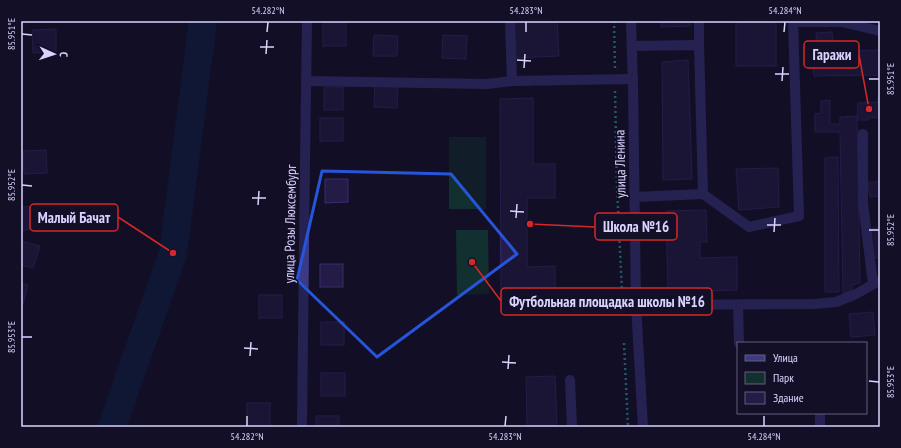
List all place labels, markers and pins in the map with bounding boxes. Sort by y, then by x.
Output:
callout: Гаражи [804,41,859,68]
callout: Малый Бачат [30,204,118,231]
callout: Школа №16 [595,213,677,240]
callout: Футбольная площадка школы №16 [501,288,712,315]

